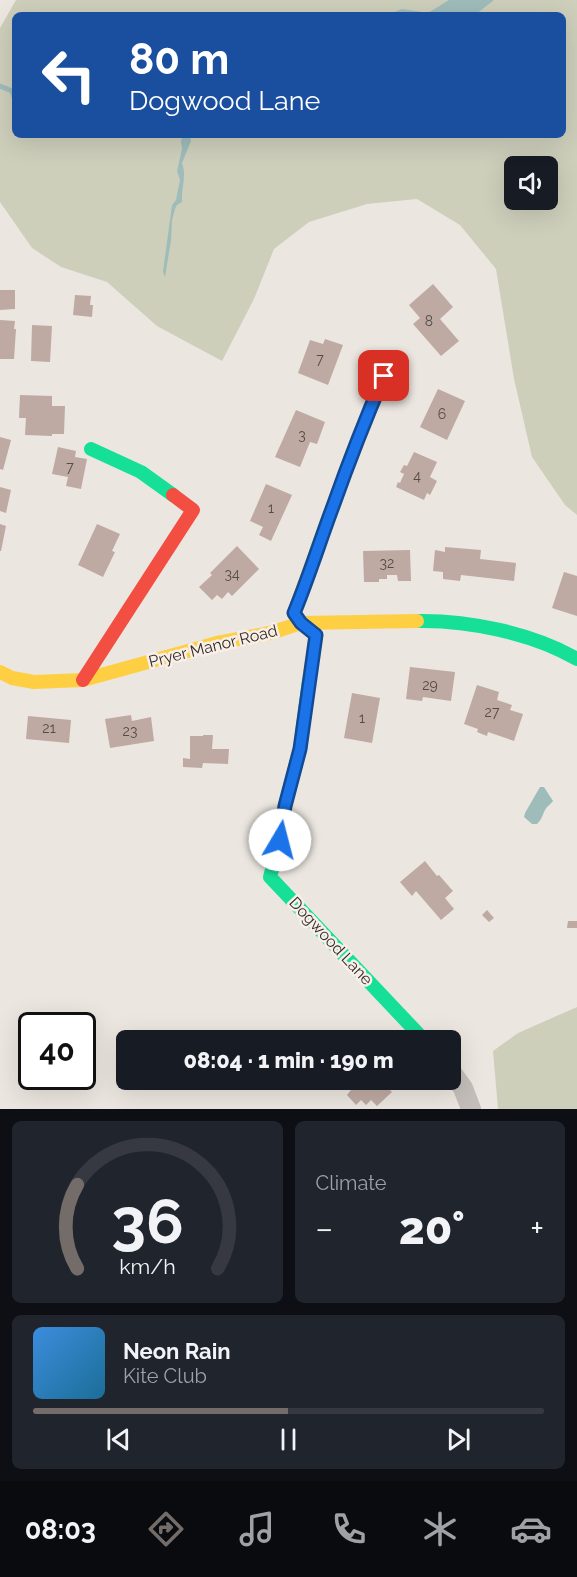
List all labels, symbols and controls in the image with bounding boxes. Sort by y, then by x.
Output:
text: 80 m [129,35,229,84]
icon: left [30,36,108,114]
text: Dogwood Lane [129,85,320,116]
map controls [504,156,558,210]
button: sound [504,156,558,210]
house number: 8 [425,313,433,329]
pin [358,350,409,401]
house number: 7 [316,351,324,367]
icon: arrive [367,359,400,392]
house number: 6 [438,406,446,422]
house number: 3 [298,427,306,443]
house number: 7 [66,459,74,475]
house number: 4 [413,468,421,484]
house number: 1 [268,500,274,516]
house number: 32 [380,555,394,571]
house number: 34 [224,566,240,582]
street label: Pryer Manor Road [147,621,279,671]
house number: 29 [422,677,438,693]
house number: 27 [485,704,500,720]
house number: 1 [359,710,365,726]
house number: 21 [42,720,56,736]
house number: 23 [123,723,137,739]
position arrow [248,808,312,872]
street label: Dogwood Lane [285,893,377,989]
speed limit sign: 40 [18,1012,96,1090]
text: 08:04 · 1 min · 190 m [183,1047,394,1073]
text: Climate [316,1171,387,1195]
text: 36 [111,1184,184,1258]
text: 20° [399,1202,465,1255]
text: − [316,1209,333,1248]
text: + [530,1209,544,1248]
text: km/h [119,1254,176,1279]
text: Neon Rain [123,1338,231,1364]
text: Kite Club [123,1364,207,1388]
icon: previous [102,1423,135,1456]
icon: pause [272,1423,305,1456]
icon: next [442,1423,475,1456]
icon: directions [145,1508,187,1550]
icon: music [236,1508,278,1550]
icon: phone [328,1508,370,1550]
icon: climate [419,1508,461,1550]
icon: car [510,1508,552,1550]
text: 08:03 [25,1514,96,1545]

